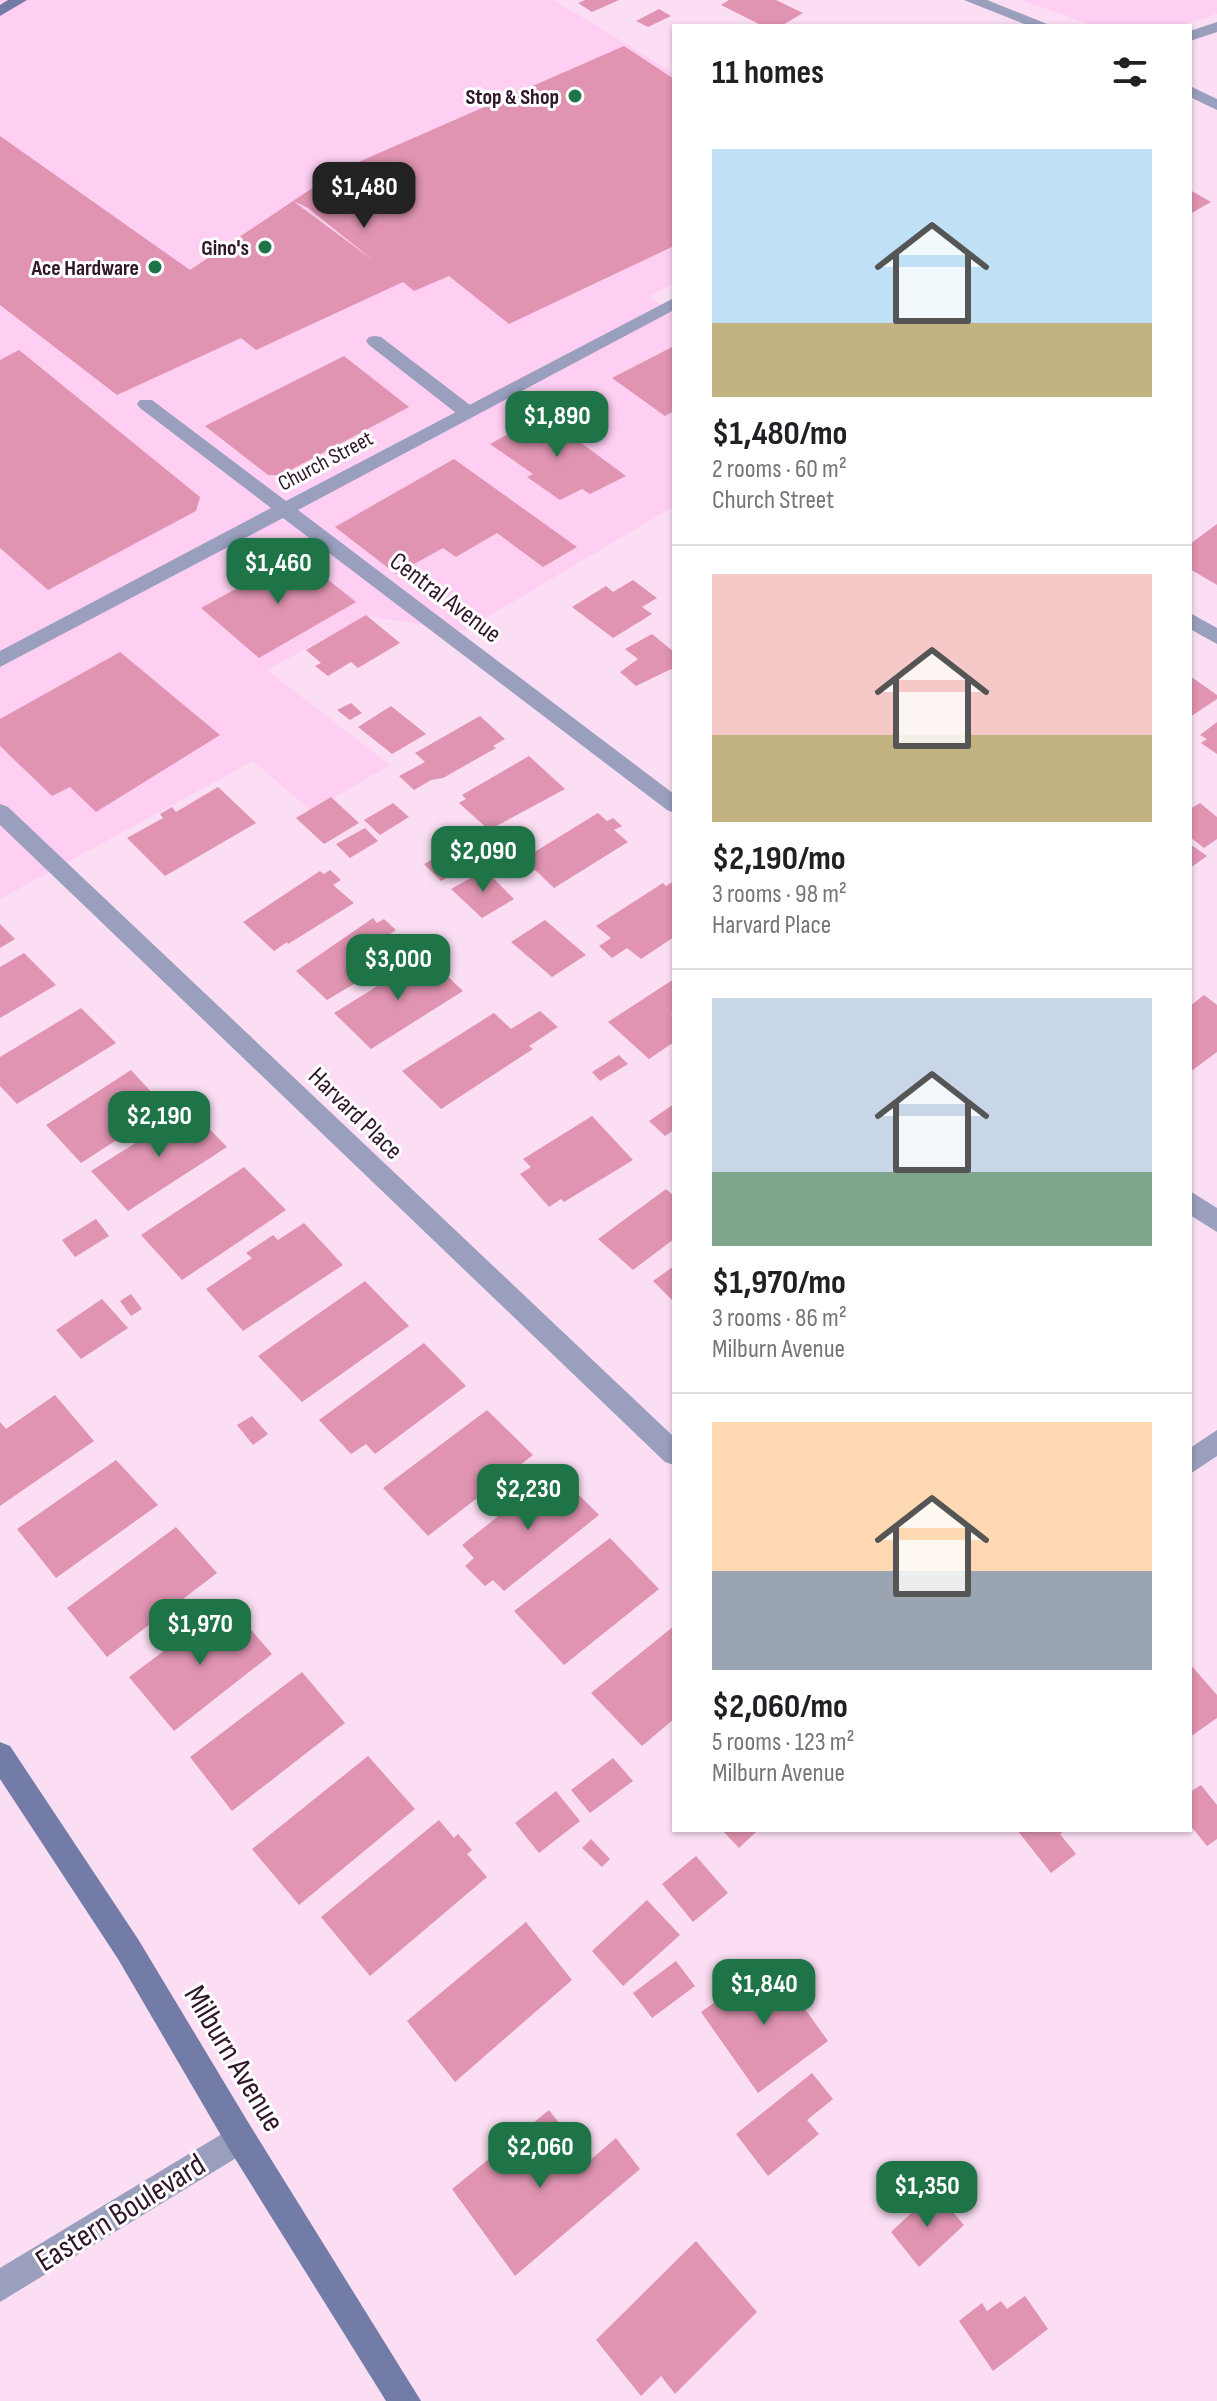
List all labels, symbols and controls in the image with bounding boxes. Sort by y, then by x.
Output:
icon: filters [1108,50,1152,94]
text: 11 homes [712,52,824,93]
place label: Stop & Shop [465,84,559,111]
marker: Stop & Shop [566,87,584,105]
pin: $1,480 [299,162,429,230]
text: $1,480 [330,172,398,203]
icon: home [860,201,1004,345]
place label: Gino's [201,235,249,262]
marker: Gino's [256,238,274,256]
place label: Ace Hardware [30,255,139,282]
marker: Ace Hardware [146,258,164,276]
pin: $1,890 [492,391,622,459]
text: $1,890 [523,401,591,432]
text: $1,480/mo [712,413,847,454]
street label: Church Street [274,425,378,498]
text: 2 rooms · 60 m² [712,454,847,485]
text: Church Street [712,485,834,516]
pin: $1,460 [213,538,343,606]
street label: Central Avenue [383,546,507,650]
text: $1,460 [244,548,312,579]
icon: home [860,626,1004,770]
pin: $2,090 [418,826,548,894]
text: $2,090 [449,836,517,867]
text: $2,190/mo [712,838,846,879]
text: 3 rooms · 98 m² [712,879,847,910]
text: Harvard Place [712,910,831,941]
pin: $3,000 [333,934,463,1002]
text: $3,000 [364,944,432,975]
icon: home [860,1050,1004,1194]
street label: Harvard Place [301,1062,409,1167]
pin: $2,190 [94,1091,224,1159]
text: $2,190 [126,1101,192,1132]
text: $1,970/mo [712,1262,846,1303]
text: 3 rooms · 86 m² [712,1303,847,1334]
text: Milburn Avenue [712,1334,845,1365]
pin: $2,230 [463,1464,593,1532]
text: $2,230 [495,1474,561,1505]
icon: home [860,1474,1004,1618]
pin: $1,970 [135,1599,265,1667]
text: $1,970 [167,1609,233,1640]
text: $2,060/mo [712,1686,848,1727]
text: 5 rooms · 123 m² [712,1727,855,1758]
text: Milburn Avenue [712,1758,845,1789]
pin: $1,840 [699,1959,829,2027]
text: $1,840 [730,1969,798,2000]
street label: Milburn Avenue [175,1979,293,2139]
pin: $2,060 [475,2122,605,2190]
text: $2,060 [506,2132,574,2163]
street label: Eastern Boulevard [29,2146,213,2281]
pin: $1,350 [862,2161,992,2229]
text: $1,350 [894,2171,960,2202]

